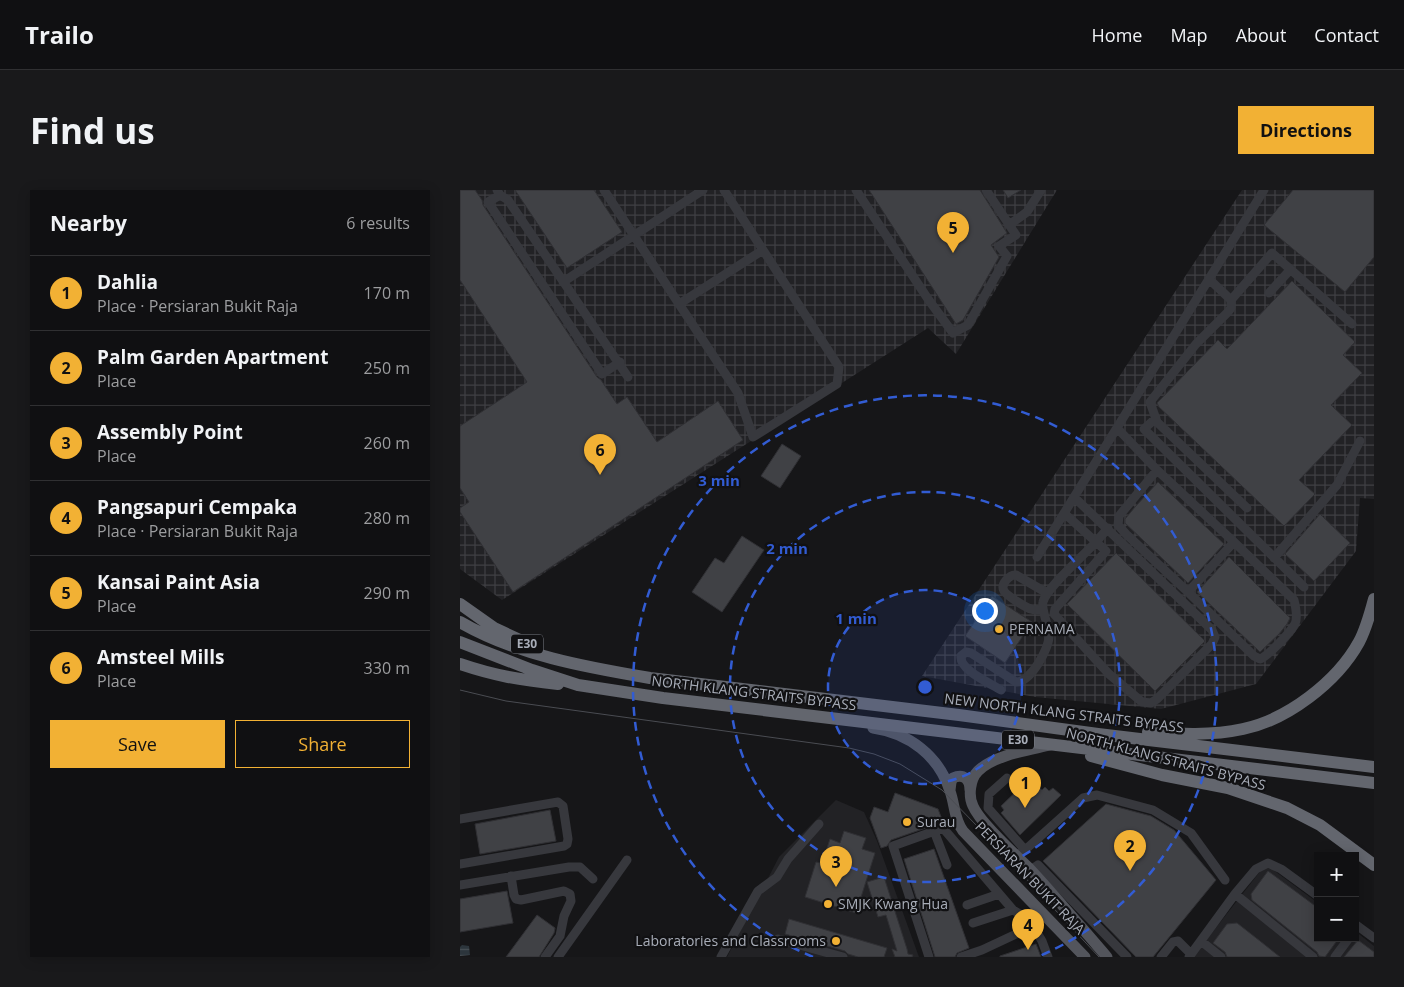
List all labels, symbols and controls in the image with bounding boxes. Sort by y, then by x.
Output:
text: Trailo [25,18,94,51]
text: Home [1092,23,1142,47]
text: Map [1170,23,1208,47]
text: About [1236,23,1286,47]
text: Contact [1314,23,1379,47]
button: Directions [1238,106,1374,154]
text: Find us [30,107,155,154]
text: Nearby [50,209,127,237]
text: 6 results [346,212,410,234]
pin: 5 [937,212,969,253]
text: Dahlia [97,269,158,295]
text: 1 [61,282,71,304]
text: 170 m [364,282,410,304]
text: Place · Persiaran Bukit Raja [97,295,298,317]
text: Palm Garden Apartment [97,344,328,370]
text: 2 [61,357,71,379]
text: 250 m [364,357,410,379]
text: Place [97,370,136,392]
text: Assembly Point [97,419,243,445]
text: 3 [61,432,71,454]
text: 260 m [364,432,410,454]
pin: 6 [584,434,616,475]
text: Place [97,445,136,467]
text: 3 min [698,470,740,490]
text: Pangsapuri Cempaka [97,494,297,520]
text: 4 [61,507,71,529]
text: 280 m [364,507,410,529]
text: Place · Persiaran Bukit Raja [97,520,298,542]
text: 2 min [766,538,808,558]
text: Kansai Paint Asia [97,569,260,595]
text: 5 [61,582,71,604]
text: 290 m [364,582,410,604]
text: Place [97,595,136,617]
your location [972,598,998,624]
text: 1 min [835,608,877,628]
place label: PERNAMA [1009,619,1075,638]
marker: PERNAMA [993,623,1005,635]
road number: E30 [511,634,543,654]
text: Amsteel Mills [97,644,224,670]
text: 6 [61,657,71,679]
text: 330 m [364,657,410,679]
text: Place [97,670,136,692]
street label: NORTH KLANG STRAITS BYPASS [651,671,858,714]
centre of rings [916,678,934,696]
street label: NEW NORTH KLANG STRAITS BYPASS [943,688,1185,737]
button: Save [50,720,225,768]
button: Share [235,720,410,768]
street label: NORTH KLANG STRAITS BYPASS [1064,723,1268,794]
road number: E30 [1002,730,1034,750]
pin: 1 [1009,767,1041,808]
place label: Surau [917,812,955,831]
marker: Surau [901,816,913,828]
street label: PERSIARAN BUKIT RAJA [971,817,1089,938]
pin: 2 [1114,830,1146,871]
pin: 3 [820,846,852,887]
map controls [1314,852,1359,942]
button: + [1314,852,1359,897]
place label: SMJK Kwang Hua [838,894,948,913]
button: − [1314,897,1359,942]
marker: SMJK Kwang Hua [822,898,834,910]
pin: 4 [1012,909,1044,950]
place label: Laboratories and Classrooms [635,931,826,950]
marker: Laboratories and Classrooms [830,935,842,947]

